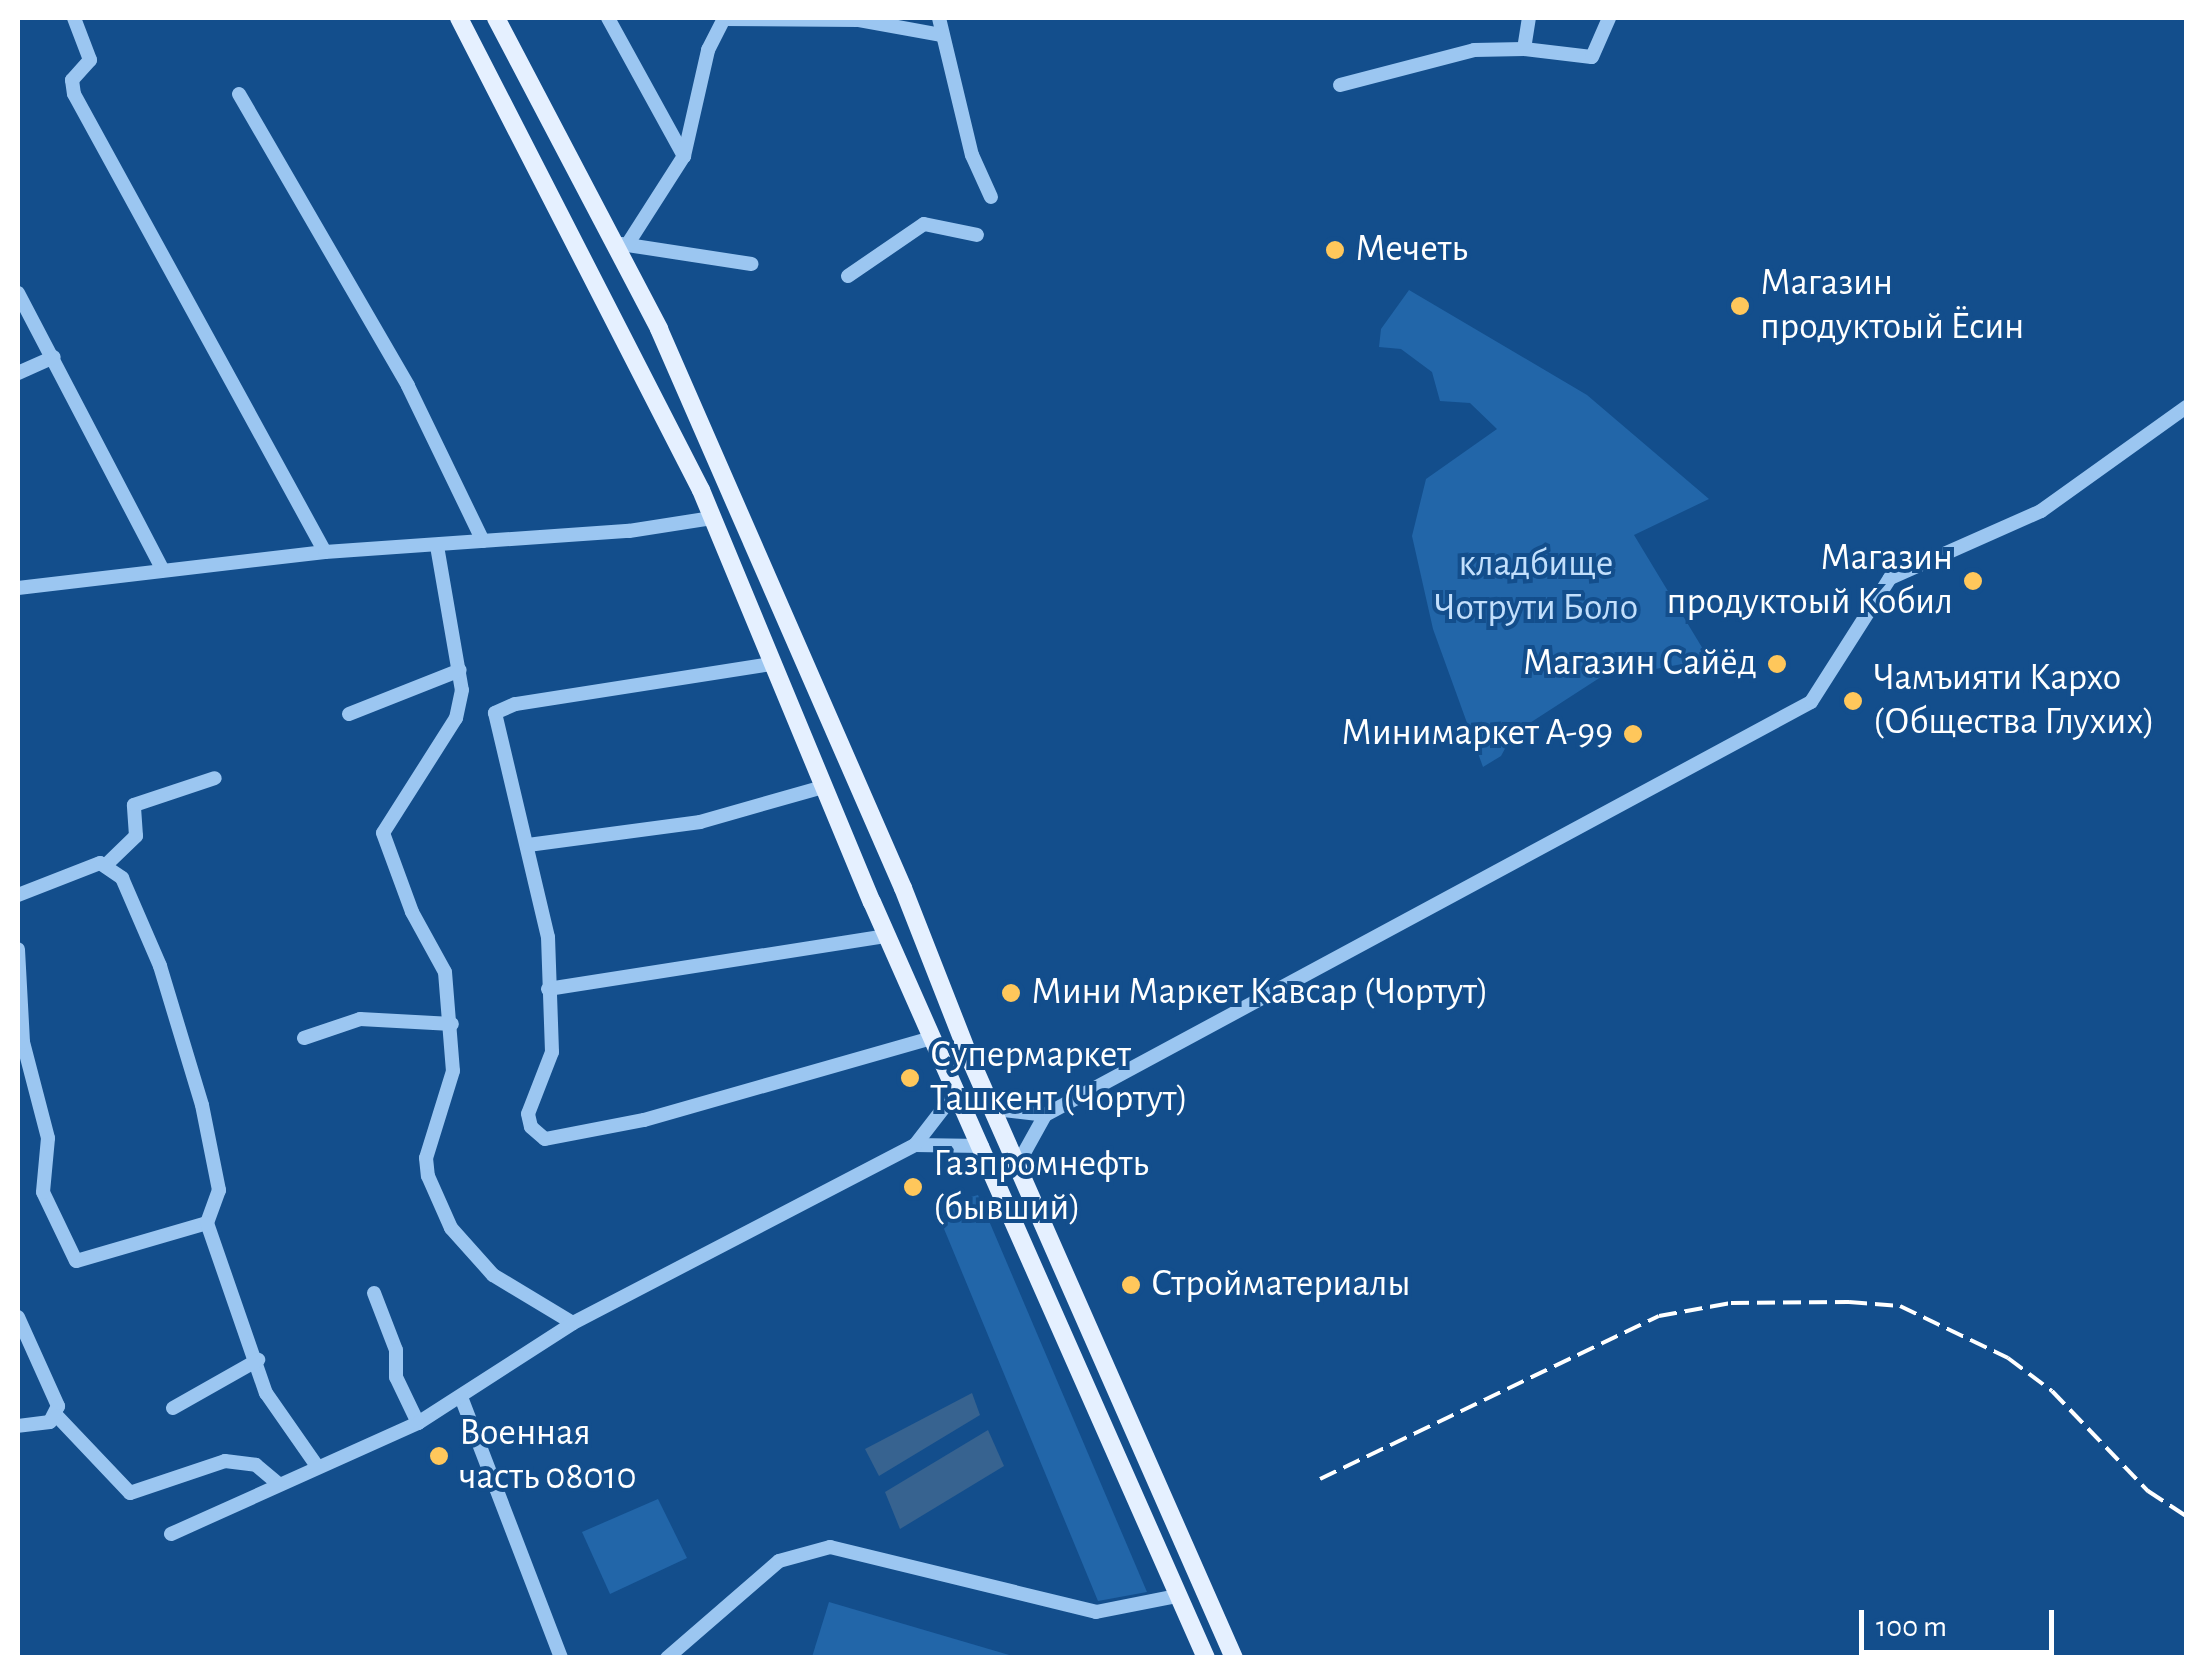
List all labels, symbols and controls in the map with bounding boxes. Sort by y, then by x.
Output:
place label: Мечеть [1355,227,1468,273]
marker: Мечеть [1324,239,1346,261]
place label: Магазин продуктоый Ёсин [1760,261,2024,350]
marker: Магазин продуктоый Ёсин [1729,295,1751,317]
place label: Магазин продуктоый Кобил [1667,536,1953,626]
park label: кладбище Чотрути Боло [1434,542,1638,632]
marker: Магазин продуктоый Кобил [1962,570,1984,592]
place label: Магазин Сайёд [1523,641,1757,687]
marker: Магазин Сайёд [1766,653,1788,675]
place label: Чамъияти Кархо (Общества Глухих) [1873,656,2155,746]
marker: Чамъияти Кархо (Общества Глухих) [1842,690,1864,712]
place label: Минимаркет А-99 [1341,711,1613,757]
marker: Минимаркет А-99 [1622,723,1644,745]
place label: Мини Маркет Кавсар (Чортут) [1031,970,1489,1016]
marker: Мини Маркет Кавсар (Чортут) [1000,982,1022,1004]
place label: Супермаркет Ташкент (Чортут) [930,1033,1188,1122]
marker: Супермаркет Ташкент (Чортут) [899,1067,921,1089]
place label: Газпромнефть (бывший) [933,1142,1149,1232]
marker: Газпромнефть (бывший) [902,1176,924,1198]
place label: Стройматериалы [1151,1262,1411,1308]
marker: Стройматериалы [1120,1274,1142,1296]
place label: Военная часть 08010 [459,1411,637,1500]
marker: Военная часть 08010 [428,1445,450,1467]
scale bar [1864,1590,2059,1652]
text: 100 m [1876,1612,1947,1642]

